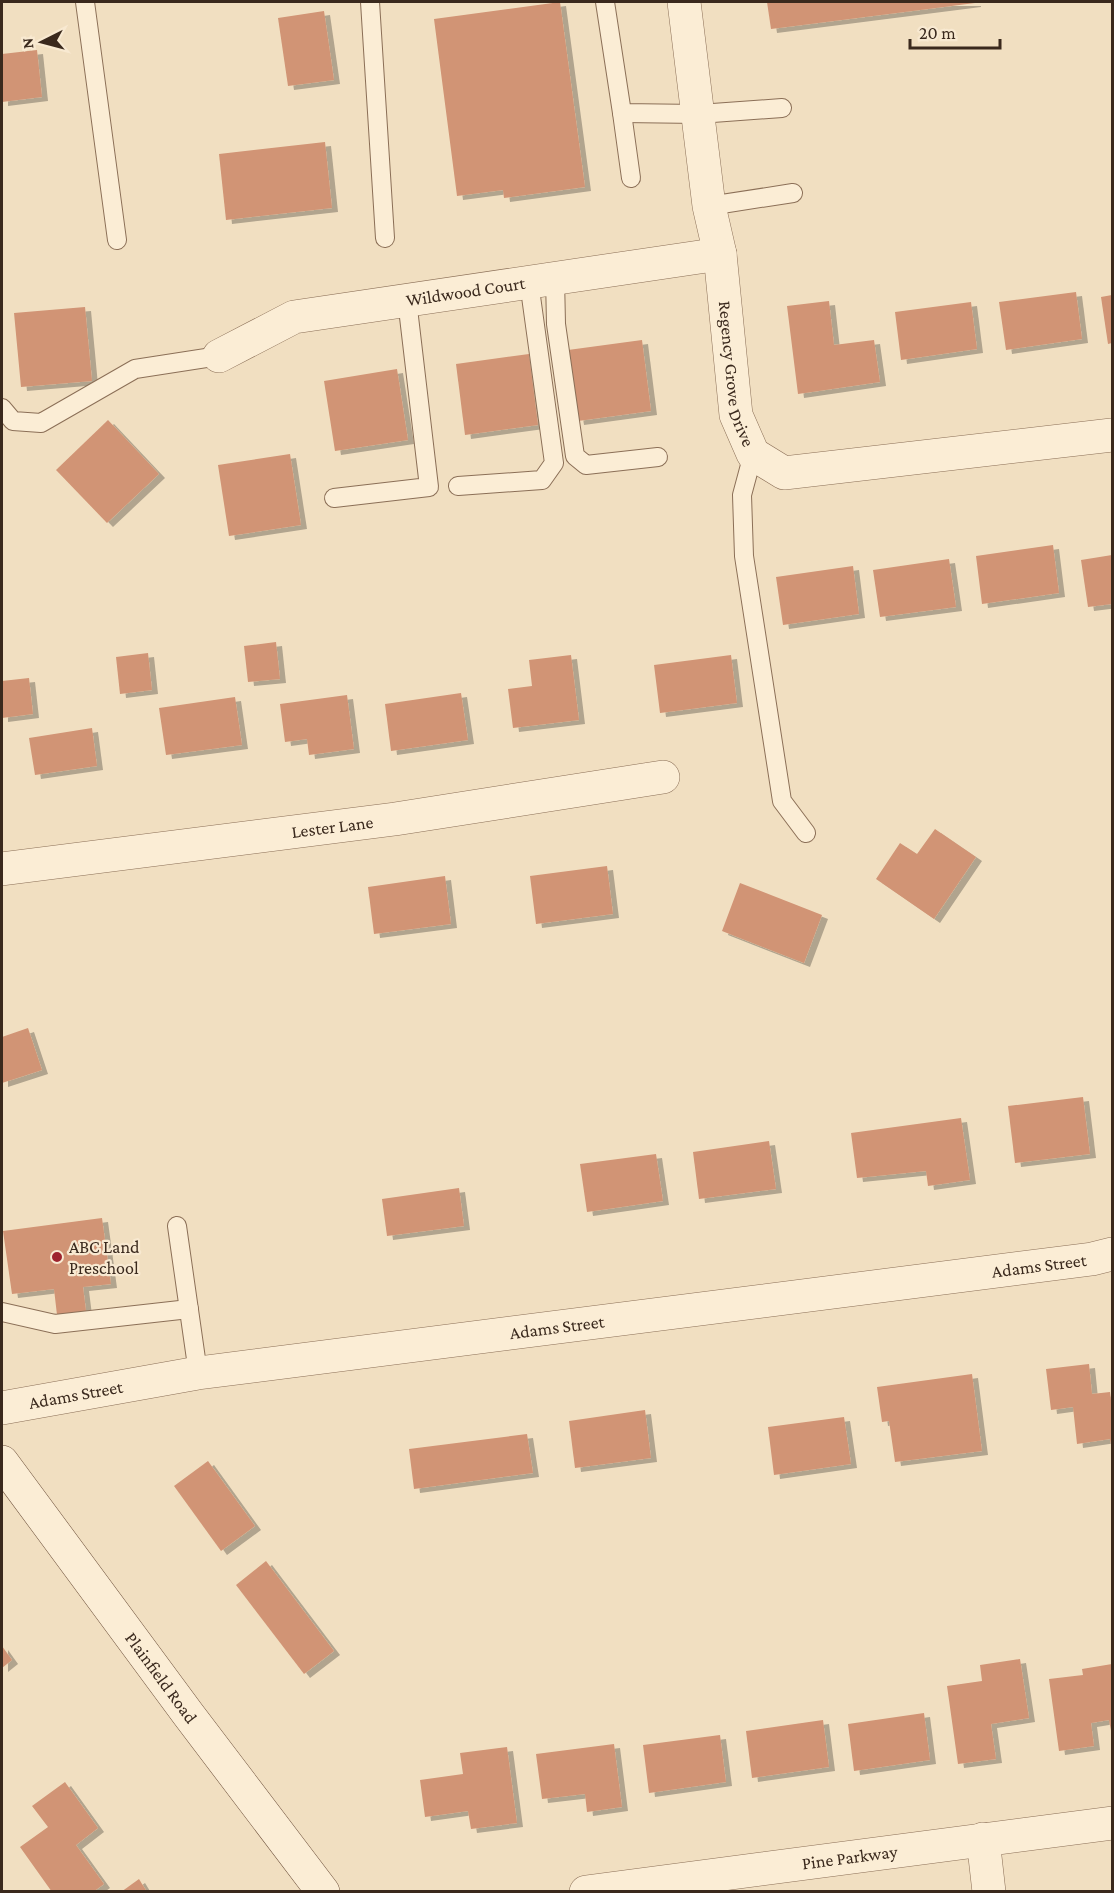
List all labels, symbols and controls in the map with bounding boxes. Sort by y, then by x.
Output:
north arrow [12,12,72,72]
scale bar [910,12,1000,50]
text: 20 m [919,23,956,43]
text: N [19,37,37,50]
street label: Wildwood Court [405,273,528,310]
street label: Regency Grove Drive [715,300,759,450]
street label: Lester Lane [290,812,375,842]
place label: ABC Land Preschool [69,1237,140,1278]
marker: ABC Land Preschool [50,1250,64,1264]
street label: Adams Street [991,1250,1089,1282]
street label: Adams Street [509,1311,606,1343]
street label: Adams Street [27,1376,125,1413]
street label: Plainfield Road [121,1628,202,1728]
street label: Pine Parkway [801,1841,899,1874]

